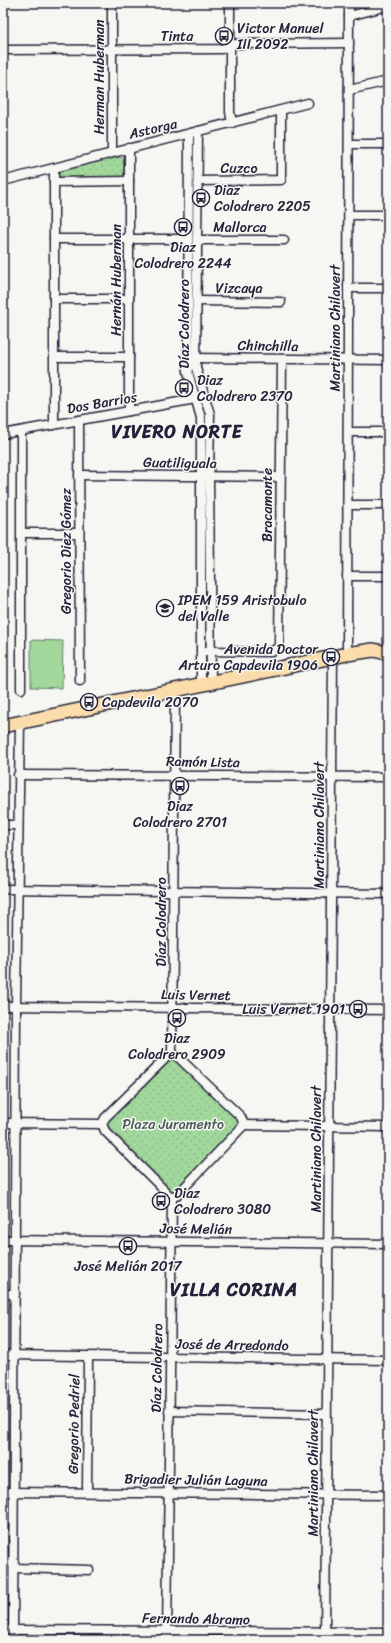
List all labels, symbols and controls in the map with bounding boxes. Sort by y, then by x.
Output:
place label: Victor Manuel III 2092 [236,16,324,57]
street label: Herman Huberman [87,19,112,135]
street label: Tinta [161,24,194,49]
bus stop icon: Victor Manuel III 2092 [214,26,234,46]
street label: Astorga [125,111,180,147]
street label: Cuzco [221,156,258,181]
place label: Diaz Colodrero 2205 [214,178,311,219]
bus stop icon: Diaz Colodrero 2205 [191,188,211,208]
street label: Mallorca [213,215,267,240]
bus stop icon: Diaz Colodrero 2244 [173,217,193,237]
street label: Hernán Huberman [104,224,129,336]
place label: Diaz Colodrero 2244 [135,235,232,276]
street label: Martiniano Chilavert [323,263,348,392]
street label: Vizcaya [215,276,263,301]
street label: Díaz Colodrero [172,279,197,369]
street label: Chinchilla [237,333,299,359]
place label: Diaz Colodrero 2370 [197,368,293,409]
bus stop icon: Diaz Colodrero 2370 [174,378,194,398]
street label: Dos Barrios [65,384,139,421]
district label: VIVERO NORTE [111,416,244,448]
street label: Guatiliguala [143,450,217,476]
street label: Bracamonte [255,468,280,542]
street label: Gregorio Diez Gómez [54,488,79,614]
place label: IPEM 159 Aristobulo del Valle [177,588,307,629]
school or university icon: IPEM 159 Aristobulo del Valle [155,598,175,618]
place label: Avenida Doctor Arturo Capdevila 1906 [178,637,319,678]
bus stop icon: Avenida Doctor Arturo Capdevila 1906 [321,647,341,667]
place label: Capdevila 2070 [102,690,199,715]
bus stop icon: Capdevila 2070 [79,692,99,712]
street label: Ramón Lista [166,749,240,775]
street label: Martiniano Chilavert [307,760,332,889]
bus stop icon: Diaz Colodrero 2701 [170,776,190,796]
place label: Diaz Colodrero 2701 [133,794,227,835]
street label: Díaz Colodrero [149,877,174,967]
street label: Luis Vernet [161,982,231,1008]
place label: Luis Vernet 1901 [242,997,345,1022]
bus stop icon: Luis Vernet 1901 [348,999,368,1019]
bus stop icon: Diaz Colodrero 2909 [167,1008,187,1028]
place label: Diaz Colodrero 2909 [128,1026,226,1067]
street label: Martiniano Chilavert [304,1084,329,1213]
park label: Plaza Juramento [122,1112,224,1137]
place label: Diaz Colodrero 3080 [174,1181,271,1222]
bus stop icon: Diaz Colodrero 3080 [151,1191,171,1211]
street label: José Melián [158,1216,233,1242]
bus stop icon: José Melián 2017 [118,1236,138,1256]
place label: José Melián 2017 [73,1254,183,1279]
district label: VILLA CORINA [170,1274,298,1306]
street label: Díaz Colodrero [144,1323,170,1413]
street label: José de Arredondo [174,1331,289,1358]
street label: Gregorio Pedriel [61,1373,87,1474]
street label: Martiniano Chilavert [301,1408,326,1537]
street label: Brigadier Julián Laguna [124,1466,268,1494]
street label: Fernando Abramo [142,1606,250,1632]

